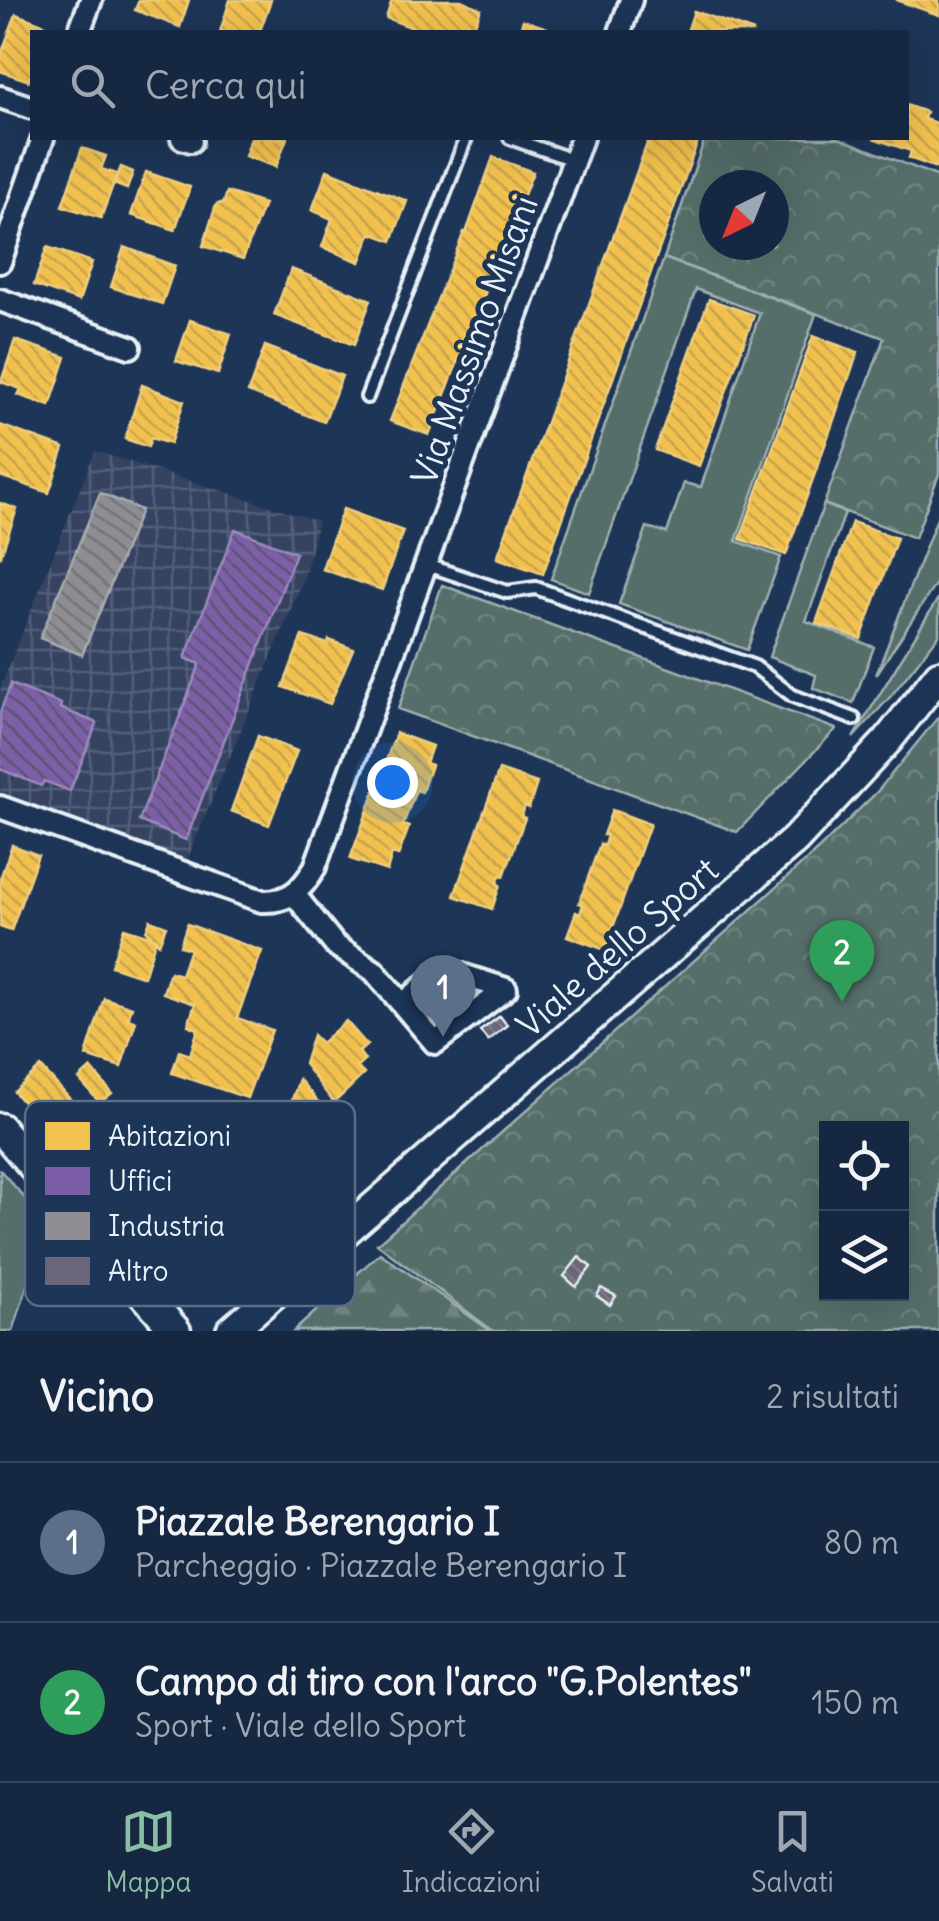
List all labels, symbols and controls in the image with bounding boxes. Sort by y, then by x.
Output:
search box [30,30,909,140]
icon: search [65,58,120,113]
text: Cerca qui [145,62,306,109]
north arrow [699,170,789,260]
street label: Via Massimo Misani [401,189,547,491]
your location [367,757,418,808]
street label: Viale dello Sport [507,847,727,1047]
pin: 2 [810,920,874,1002]
pin: 1 [410,954,476,1037]
legend [25,1101,355,1306]
text: Abitazioni [108,1118,231,1154]
map controls [819,1121,909,1301]
button: locate [819,1121,909,1211]
text: Uffici [108,1163,172,1199]
text: Industria [108,1208,225,1244]
button: layers [819,1211,909,1301]
text: Altro [108,1253,169,1289]
text: Vicino [40,1370,154,1422]
text: 2 risultati [766,1376,899,1417]
text: Piazzale Berengario I [135,1498,500,1545]
text: 1 [66,1522,79,1563]
text: 80 m [824,1522,899,1563]
text: Parcheggio · Piazzale Berengario I [135,1545,627,1586]
text: Campo di tiro con l'arco "G.Polentes" [135,1658,752,1705]
text: 2 [64,1682,81,1723]
text: 150 m [811,1682,899,1723]
text: Sport · Viale dello Sport [135,1705,466,1746]
tab: Mappa [105,1804,192,1900]
tab: Indicazioni [402,1804,541,1900]
tab: Salvati [751,1804,834,1900]

